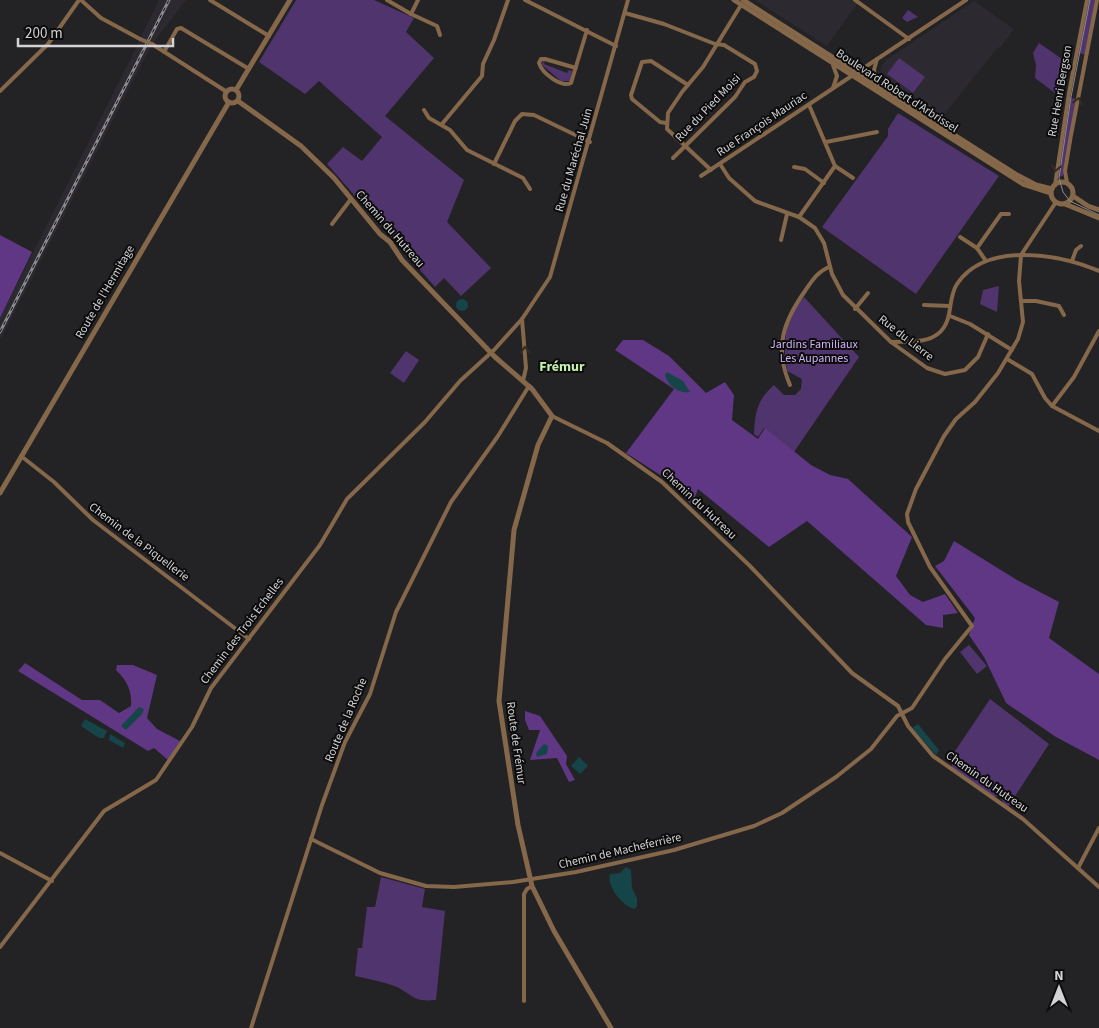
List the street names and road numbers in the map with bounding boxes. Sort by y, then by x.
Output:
street label: Rue Henri Bergson [1044,44,1076,138]
street label: Boulevard Robert d'Arbrissel [833,45,961,137]
street label: Rue du Pied Moisi [671,70,745,146]
street label: Rue François Mauriac [713,87,811,161]
street label: Rue du Maréchal Juin [551,106,597,214]
street label: Chemin du Hutreau [352,187,428,271]
street label: Route de l'Hermitage [71,242,139,342]
street label: Rue du Lierre [875,311,937,365]
street label: Chemin du Hutreau [658,464,740,544]
street label: Chemin de la Piquellerie [85,499,193,585]
street label: Chemin des Trois Echelles [196,574,288,688]
street label: Route de la Roche [321,675,371,765]
street label: Route de Frémur [502,701,530,786]
street label: Chemin du Hutreau [942,747,1032,817]
street label: Chemin de Macheferrière [557,829,683,873]

